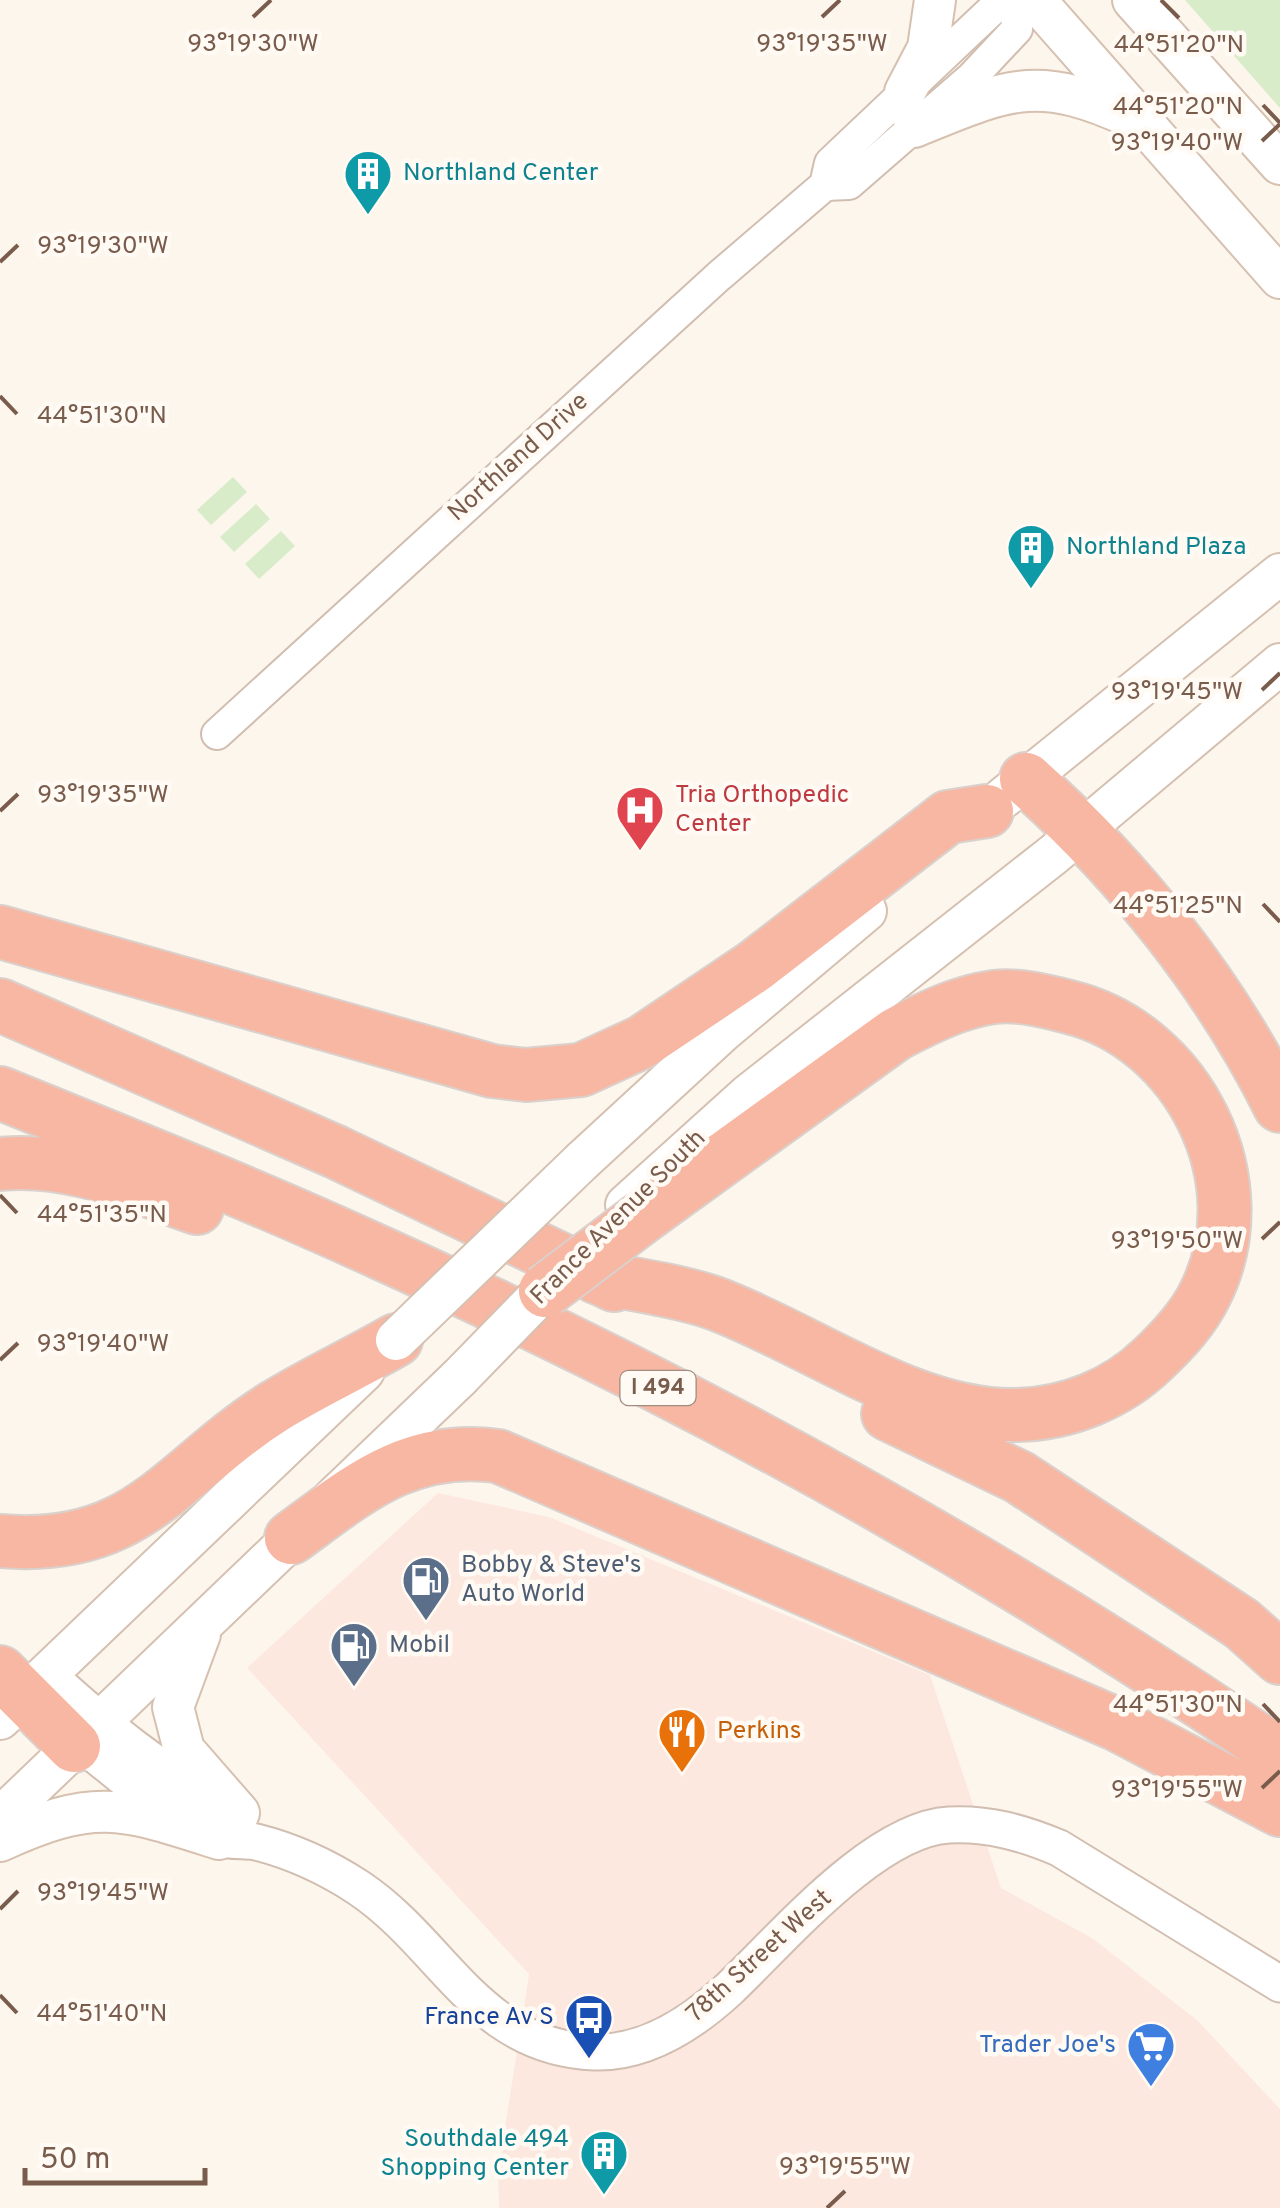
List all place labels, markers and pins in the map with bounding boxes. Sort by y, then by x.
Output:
building icon: Northland Center [342,148,394,216]
place label: Northland Center [403,158,599,190]
building icon: Northland Plaza [1005,522,1057,590]
place label: Northland Plaza [1066,532,1246,564]
place label: Tria Orthopedic Center [675,780,849,841]
hospital icon: Tria Orthopedic Center [614,784,666,852]
place label: Bobby & Steve's Auto World [461,1550,642,1611]
fuel station icon: Bobby & Steve's Auto World [400,1554,452,1622]
fuel station icon: Mobil [328,1620,380,1688]
place label: Mobil [389,1630,450,1662]
restaurant icon: Perkins [656,1706,708,1774]
place label: Perkins [717,1716,802,1748]
bus stop icon: France Av S [563,1992,615,2060]
place label: France Av S [424,2002,554,2034]
supermarket icon: Trader Joe's [1125,2020,1177,2088]
place label: Trader Joe's [979,2030,1116,2062]
place label: Southdale 494 Shopping Center [381,2124,569,2185]
building icon: Southdale 494 Shopping Center [578,2128,630,2196]

